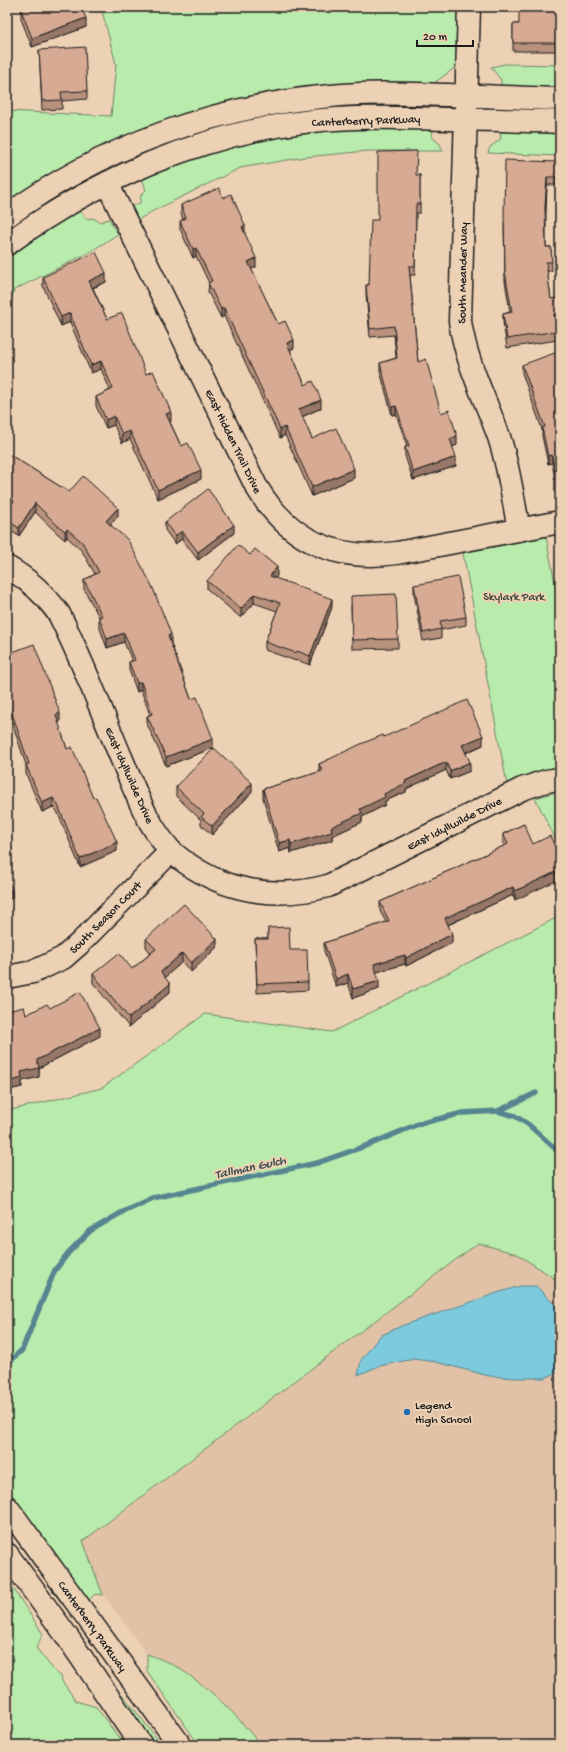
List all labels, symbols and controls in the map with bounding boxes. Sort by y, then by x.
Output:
scale bar [417,22,473,48]
text: 20 m [423,31,448,45]
street label: Canterberry Parkway [311,113,421,131]
street label: South Meander Way [456,222,472,324]
street label: East Hidden Trail Drive [201,387,264,497]
park label: Skylark Park [483,591,546,605]
street label: East Idyllwilde Drive [101,725,156,827]
street label: East Idyllwilde Drive [405,795,505,855]
street label: South Season Court [67,878,146,958]
water label: Tallman Gulch [214,1153,288,1183]
place label: Legend High School [415,1400,472,1428]
marker: Legend High School [402,1407,412,1417]
street label: Canterberry Parkway [54,1579,129,1675]

